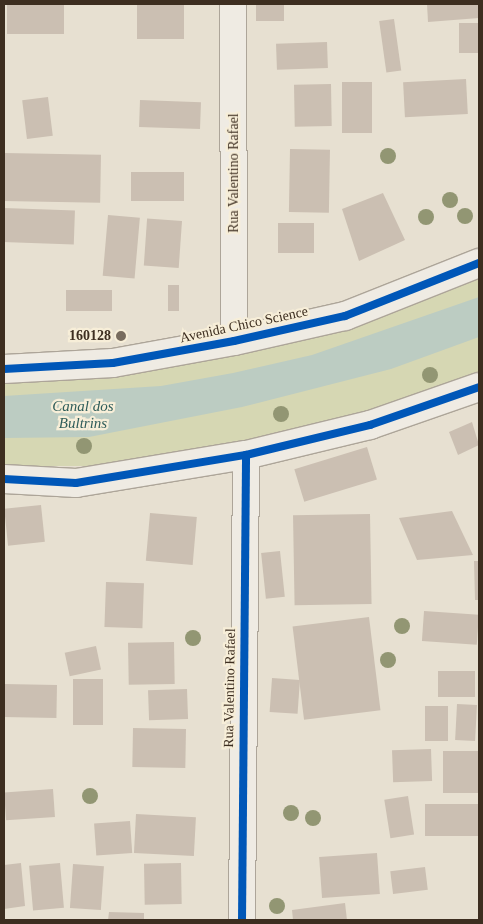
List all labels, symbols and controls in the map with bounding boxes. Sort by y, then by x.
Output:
street label: Rua Valentino Rafael [226,113,242,233]
street label: Avenida Chico Science [178,303,310,347]
place label: 160128 [69,328,111,344]
marker: 160128 [115,330,127,342]
water label: Canal dos Bultrins [52,397,114,432]
street label: Rua Valentino Rafael [221,628,239,748]

